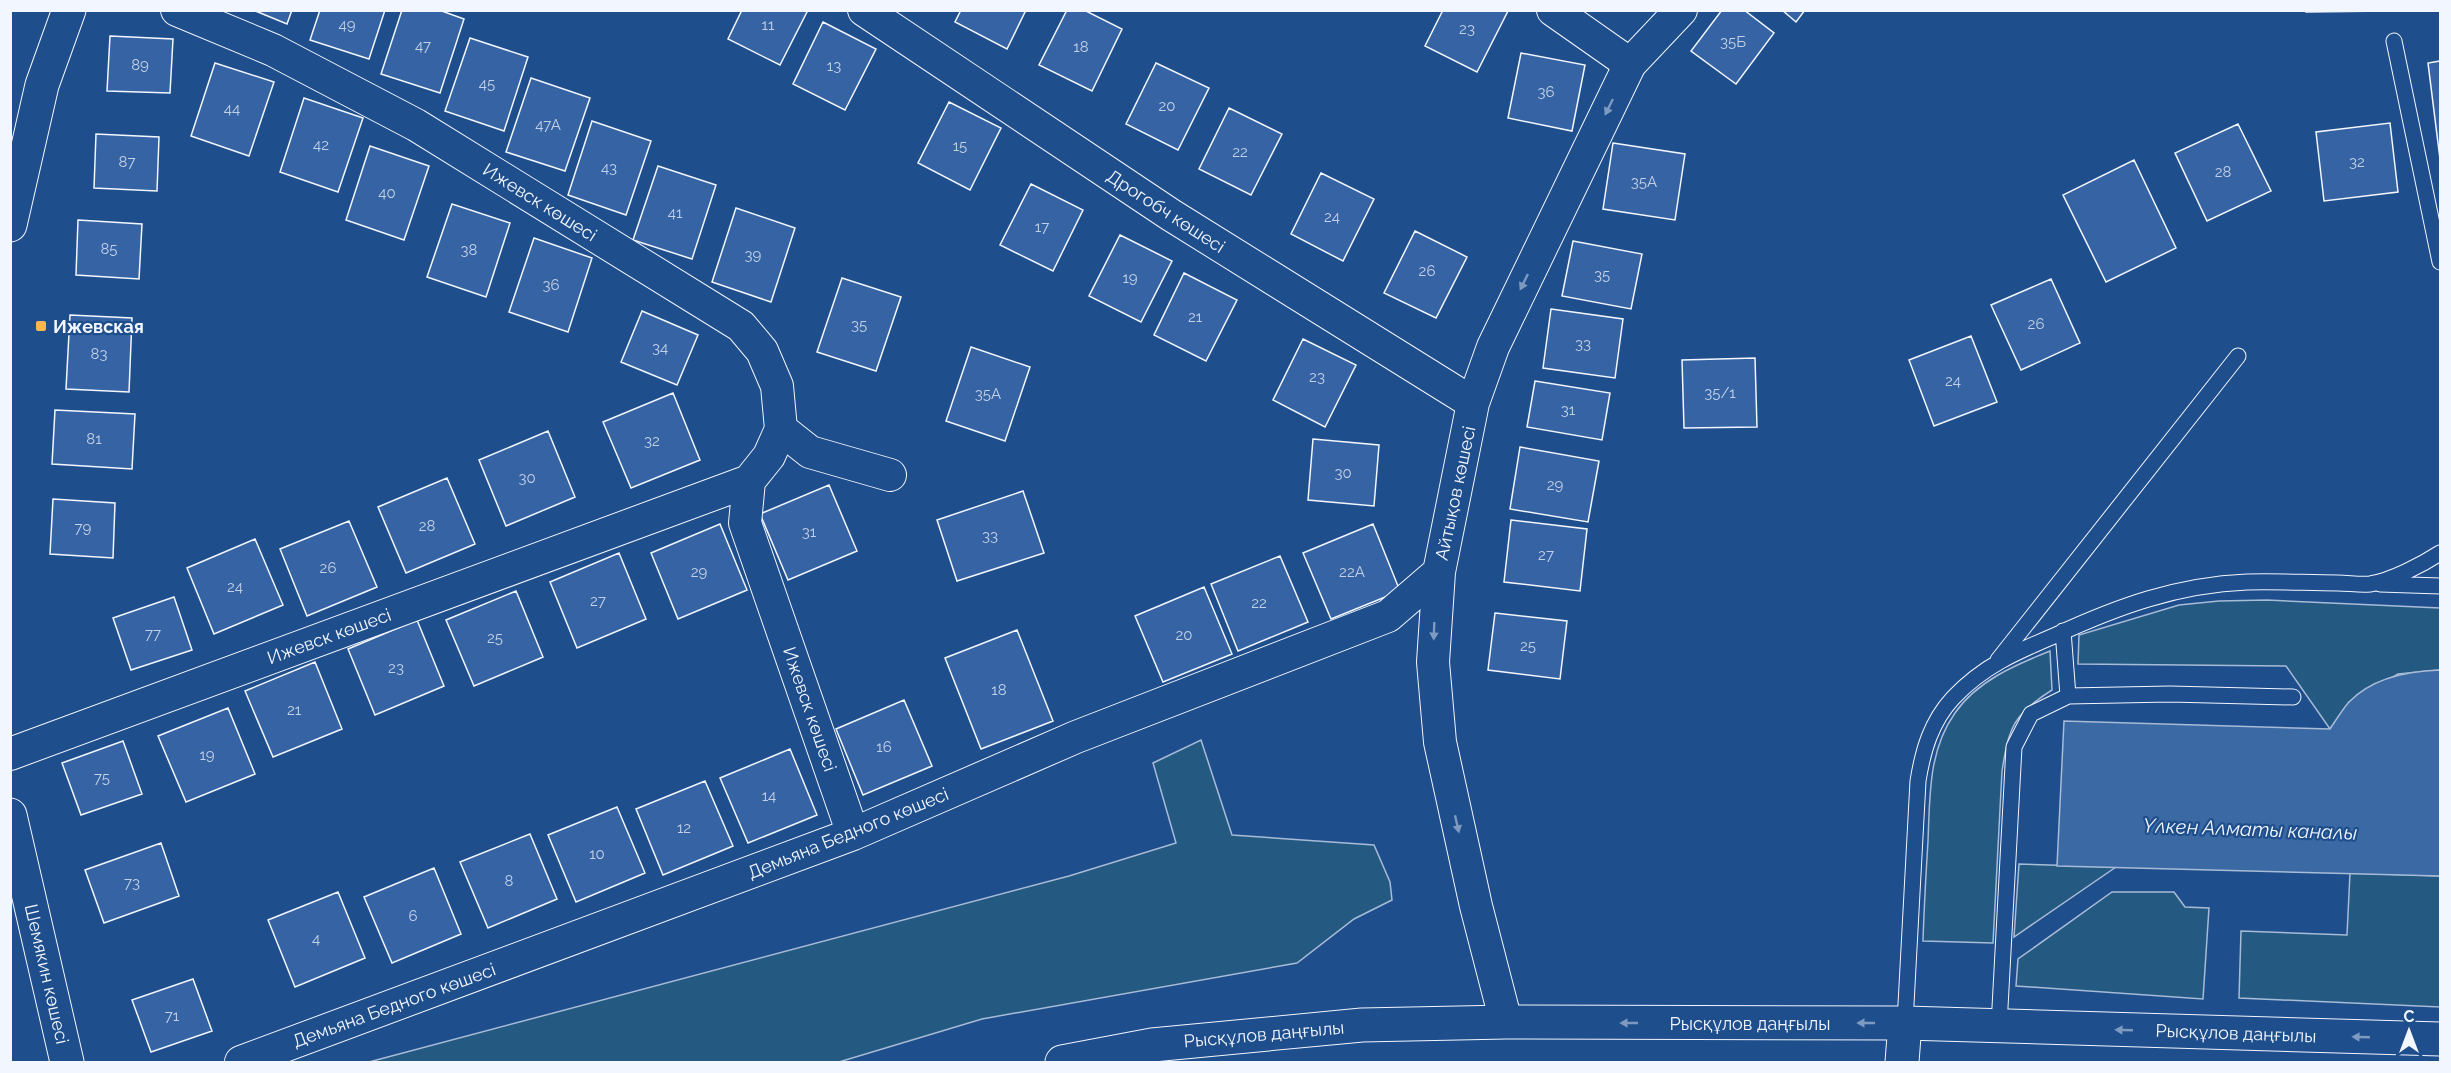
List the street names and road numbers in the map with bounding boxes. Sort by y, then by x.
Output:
street label: Ижевск көшесі [479,159,601,245]
street label: Дрогобч көшесі [1103,165,1229,257]
street label: Айтықов көшесі [1431,424,1479,562]
street label: Ижевск көшесі [264,604,394,668]
street label: Ижевск көшесі [779,644,841,774]
street label: Демьяна Бедного көшесі [745,783,951,883]
street label: Шемякин көшесі [21,902,73,1046]
street label: Демьяна Бедного көшесі [290,958,498,1052]
street label: Рысқұлов даңғылы [1669,1013,1831,1034]
street label: Рысқұлов даңғылы [1183,1017,1345,1051]
street label: Рысқұлов даңғылы [2155,1020,2317,1046]

